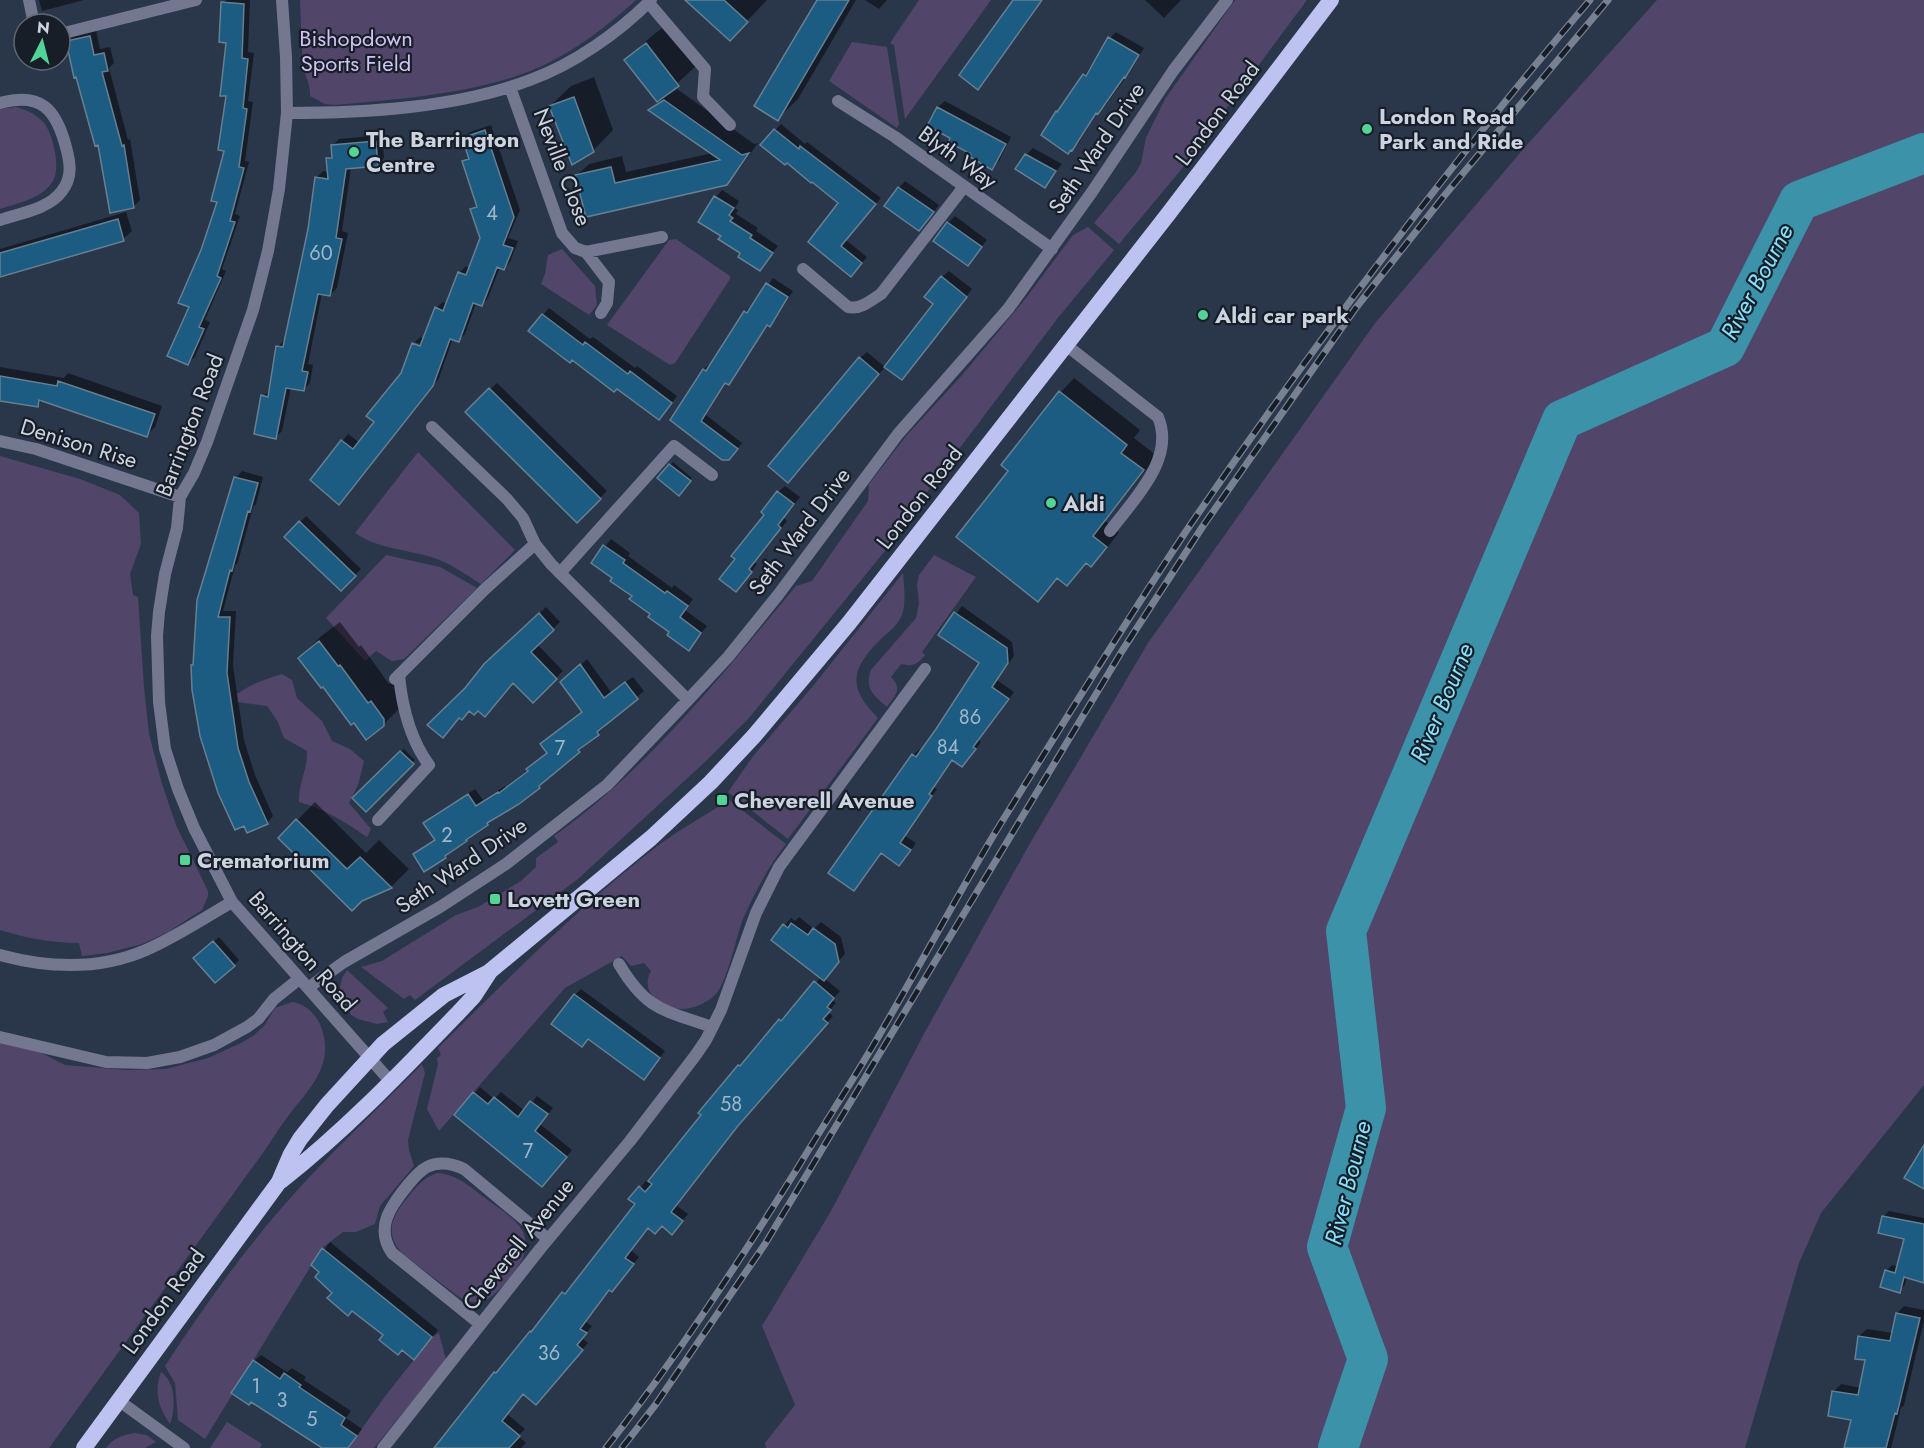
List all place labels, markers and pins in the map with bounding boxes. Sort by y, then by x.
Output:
place label: London Road Park and Ride [1379,100,1523,157]
marker: London Road Park and Ride [1360,122,1374,136]
place label: The Barrington Centre [366,123,519,180]
marker: The Barrington Centre [347,145,361,159]
place label: Aldi car park [1214,299,1349,331]
marker: Aldi car park [1196,308,1210,322]
place label: Aldi [1062,487,1105,519]
marker: Aldi [1044,496,1058,510]
place label: Cheverell Avenue [734,784,915,816]
marker: Cheverell Avenue [715,793,729,807]
place label: Crematorium [197,844,329,876]
marker: Crematorium [178,853,192,867]
place label: Lovett Green [507,883,640,915]
marker: Lovett Green [488,892,502,906]

